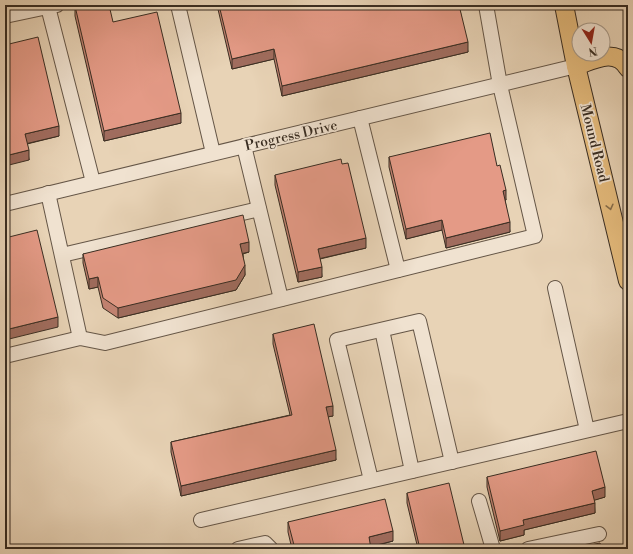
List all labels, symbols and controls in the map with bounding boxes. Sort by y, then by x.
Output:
north arrow [571,22,611,62]
text: N [587,43,598,59]
street label: Mound Road [576,102,612,184]
street label: Progress Drive [243,117,339,155]
one-way arrow [605,203,614,210]

